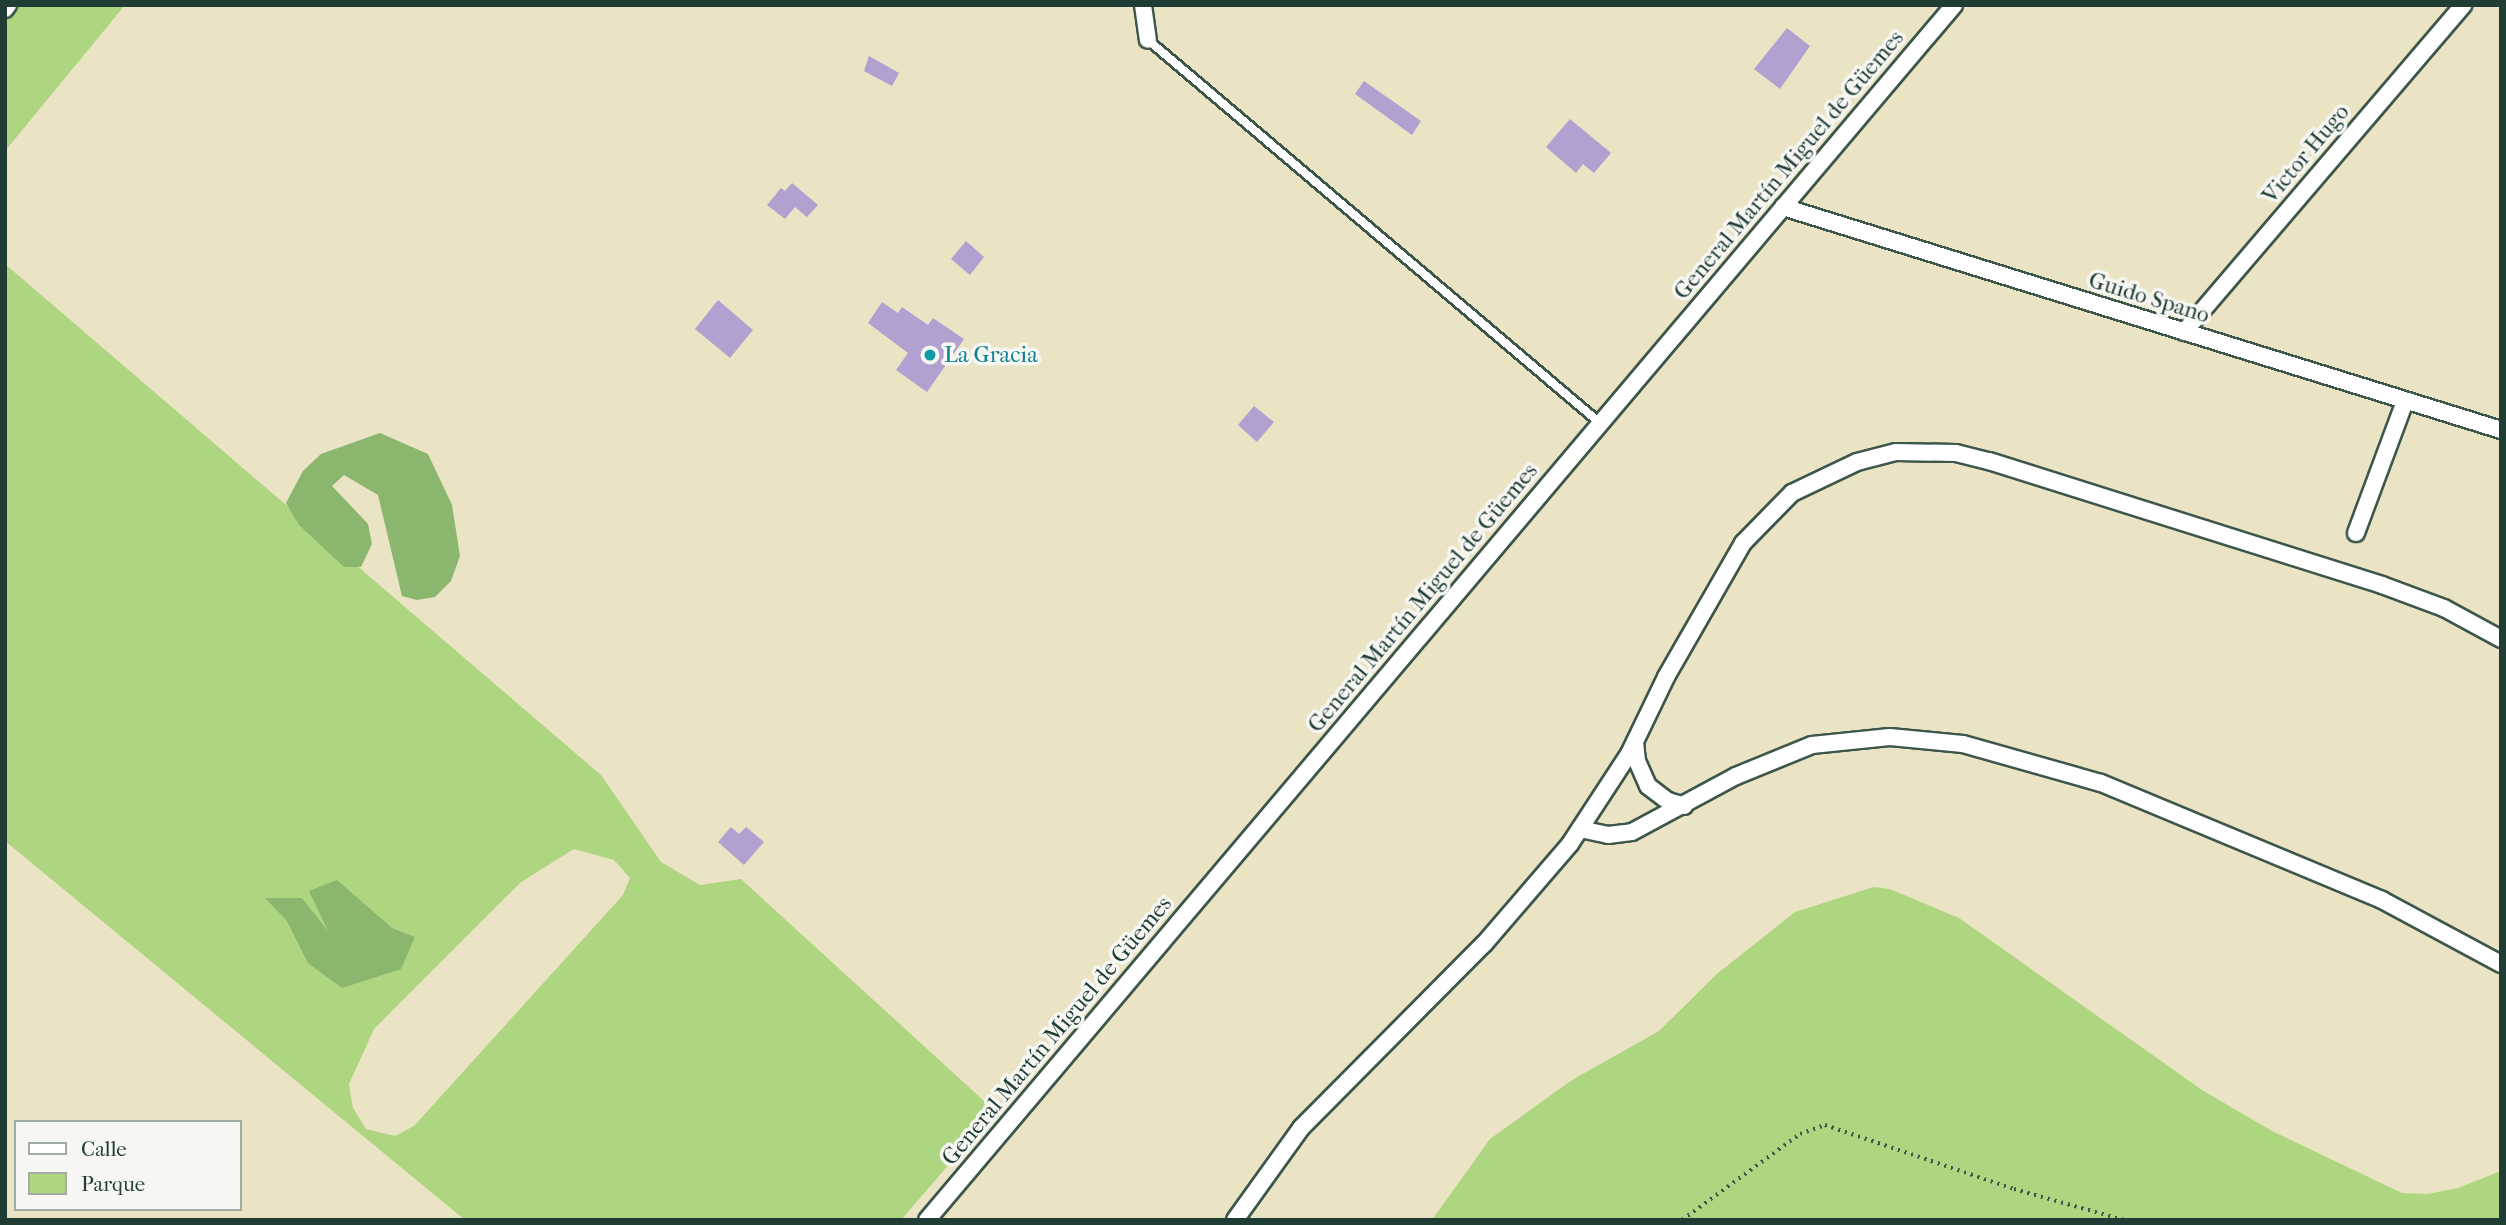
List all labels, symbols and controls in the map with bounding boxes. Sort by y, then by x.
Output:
street label: General Martín Miguel de Güemes [1668,25,1910,305]
street label: Victor Hugo [2257,99,2355,209]
street label: Guido Spano [2085,267,2213,329]
place label: La Gracia [944,341,1038,369]
marker: La Gracia [922,347,938,363]
street label: General Martín Miguel de Güemes [1302,458,1544,738]
street label: General Martín Miguel de Güemes [936,891,1178,1171]
legend [14,1120,242,1211]
text: Calle [81,1137,127,1161]
text: Parque [81,1172,145,1196]

